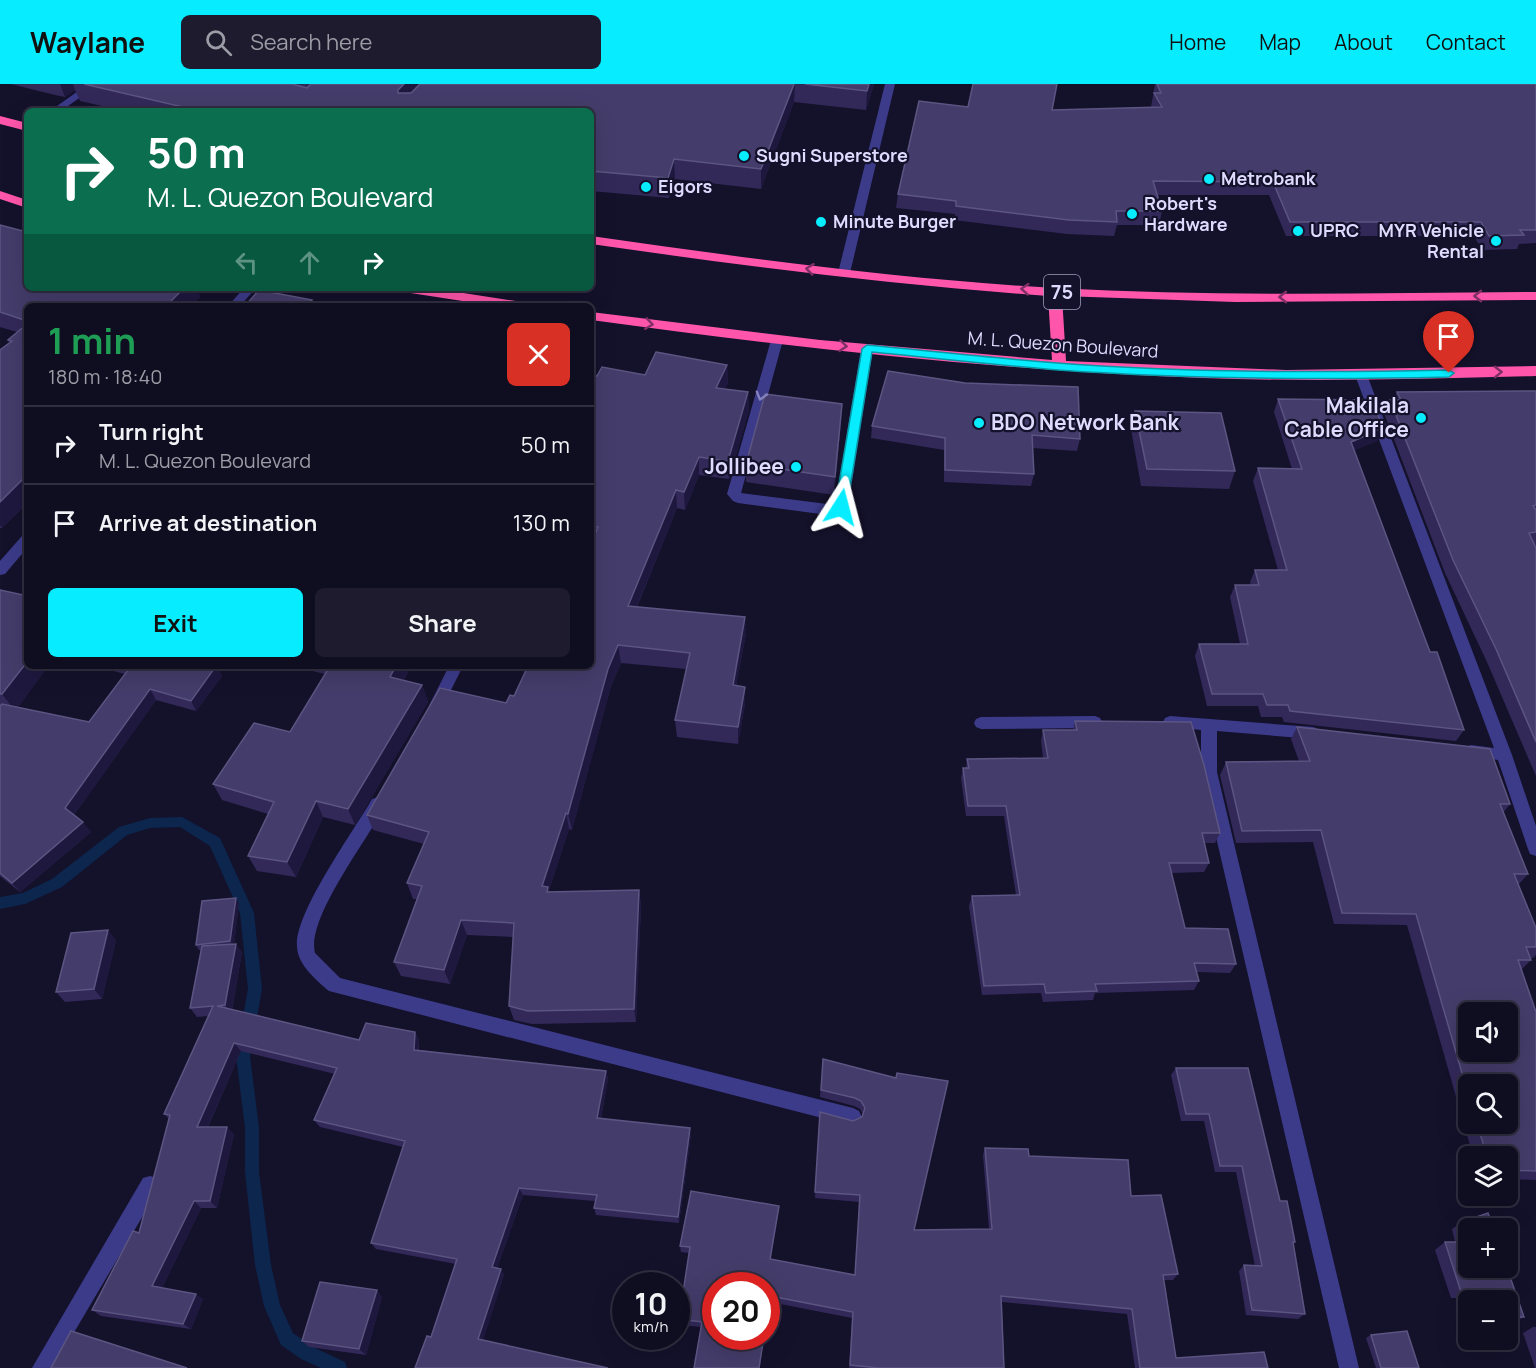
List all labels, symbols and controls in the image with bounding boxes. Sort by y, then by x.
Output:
search box [181,15,601,69]
text: Waylane [30,23,145,61]
icon: search [202,26,235,59]
text: Search here [250,27,372,57]
text: Home [1169,28,1226,56]
text: Map [1259,28,1301,56]
text: About [1334,28,1393,56]
text: Contact [1426,28,1506,56]
text: 50 m [147,123,245,181]
icon: right [48,132,126,210]
place label: Sugni Superstore [756,143,908,167]
marker: Sugni Superstore [737,149,751,163]
place label: Metrobank [1221,166,1317,190]
marker: Metrobank [1202,172,1216,186]
place label: Eigors [658,174,713,198]
text: M. L. Quezon Boulevard [147,178,433,215]
marker: Eigors [639,180,653,194]
place label: Robert's Hardware [1144,191,1228,236]
marker: Robert's Hardware [1125,207,1139,221]
place label: Minute Burger [833,209,956,233]
marker: Minute Burger [814,215,828,229]
place label: UPRC [1310,218,1359,242]
place label: MYR Vehicle Rental [1379,218,1484,263]
marker: UPRC [1291,224,1305,238]
marker: MYR Vehicle Rental [1489,234,1503,248]
icon: left [230,246,263,279]
icon: ahead [293,246,326,279]
icon: right [356,246,389,279]
one-way arrow [805,263,814,276]
road number: 75 [1044,275,1080,309]
one-way arrow [1020,283,1029,296]
one-way arrow [1473,290,1482,302]
one-way arrow [1278,291,1287,303]
pin [1423,311,1474,373]
text: 1 min [48,316,136,365]
one-way arrow [644,318,654,330]
icon: arrive [1432,320,1465,353]
button: close [507,323,570,386]
street label: M. L. Quezon Boulevard [967,325,1159,363]
one-way arrow [838,339,847,352]
text: 180 m · 18:40 [48,363,162,390]
one-way arrow [1494,366,1503,378]
one-way arrow [756,391,769,401]
place label: Makilala Cable Office [1284,391,1409,443]
place label: BDO Network Bank [991,408,1179,436]
marker: Makilala Cable Office [1414,411,1428,425]
marker: BDO Network Bank [972,416,986,430]
text: Turn right [99,417,204,447]
icon: right [48,429,81,462]
text: 50 m [521,430,570,460]
text: M. L. Quezon Boulevard [99,447,311,474]
place label: Jollibee [705,452,784,480]
marker: Jollibee [789,460,803,474]
position arrow [809,475,873,539]
icon: arrive [48,507,81,540]
text: Arrive at destination [99,508,317,538]
text: 130 m [513,508,570,538]
button: Exit [48,588,303,657]
button: Share [315,588,570,657]
map controls [1458,1002,1518,1350]
button: sound [1458,1002,1518,1062]
button: search [1458,1074,1518,1134]
button: layers [1458,1146,1518,1206]
button: + [1458,1218,1518,1278]
speed limit sign: 20 [702,1272,780,1350]
text: 10 [635,1283,667,1324]
button: − [1458,1290,1518,1350]
text: km/h [634,1316,668,1337]

